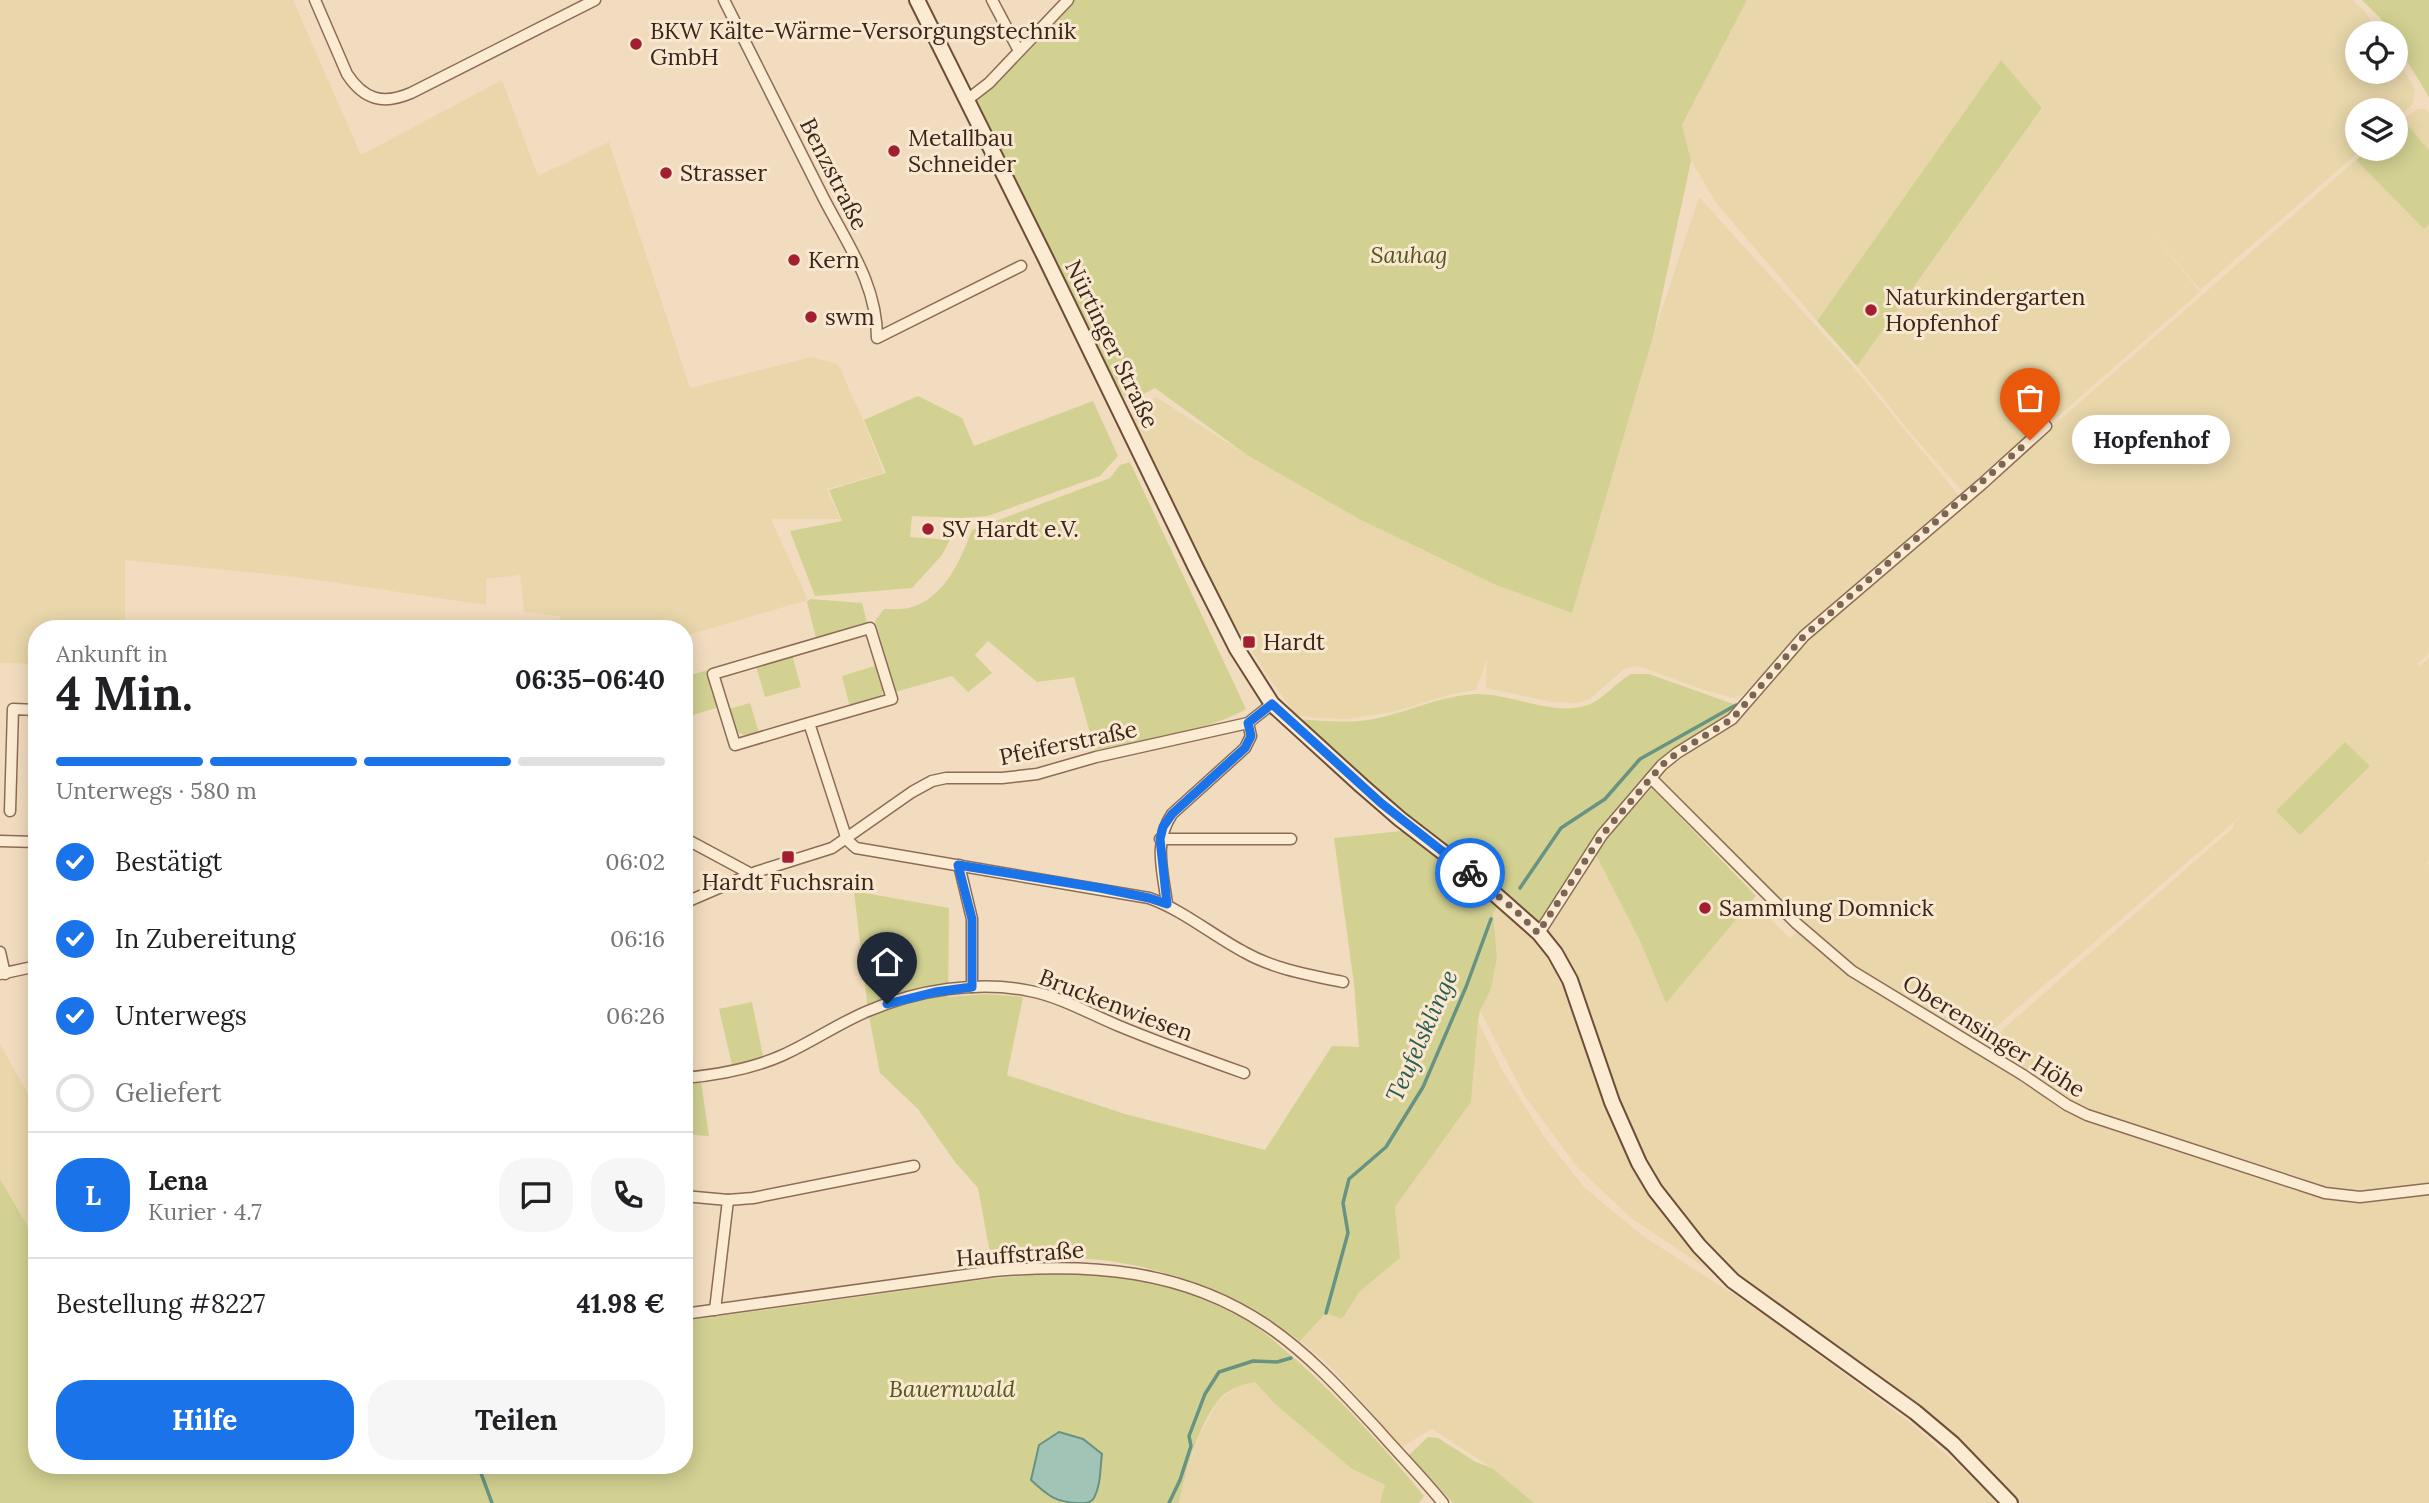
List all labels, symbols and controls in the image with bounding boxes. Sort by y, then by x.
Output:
place label: BKW Kälte-Wärme-Versorgungstechnik GmbH [650,16,1077,71]
map controls [2345,21,2408,161]
button: locate [2345,21,2408,84]
marker: BKW Kälte-Wärme-Versorgungstechnik GmbH [628,36,644,52]
button: layers [2345,98,2408,161]
street label: Benzstraße [794,113,875,235]
place label: Metallbau Schneider [908,123,1016,178]
marker: Metallbau Schneider [886,143,902,159]
place label: Strasser [680,158,767,187]
marker: Strasser [658,165,674,181]
park label: Sauhag [1371,240,1447,269]
place label: Kern [808,245,860,274]
marker: Kern [786,252,802,268]
street label: Nürtinger Straße [1059,255,1166,433]
place label: Naturkindergarten Hopfenhof [1885,282,2086,337]
place label: swm [825,302,875,331]
marker: Naturkindergarten Hopfenhof [1863,302,1879,318]
marker: swm [803,309,819,325]
pin [2000,368,2060,440]
icon: bag [2011,379,2049,417]
callout: Hopfenhof [2072,416,2230,464]
text: Hopfenhof [2093,425,2209,454]
place label: SV Hardt e.V. [942,514,1079,543]
marker: SV Hardt e.V. [920,521,936,537]
place label: Hardt [1263,627,1325,656]
marker: Hardt [1241,634,1257,650]
text: Ankunft in [56,639,168,668]
text: 06:35–06:40 [515,663,665,696]
text: 4 Min. [56,664,193,723]
street label: Pfeiferstraße [996,714,1139,771]
text: Unterwegs · 580 m [56,776,257,805]
courier [1435,838,1505,908]
icon: check [56,843,94,881]
text: Bestätigt [115,845,222,878]
text: 06:02 [605,847,665,876]
marker: Hardt Fuchsrain [780,849,796,865]
icon: bike [1451,854,1489,892]
place label: Hardt Fuchsrain [702,867,874,896]
place label: Sammlung Domnick [1719,893,1935,922]
marker: Sammlung Domnick [1697,900,1713,916]
icon: check [56,920,94,958]
text: In Zubereitung [115,922,295,955]
text: 06:16 [610,924,665,953]
pin [857,932,917,1004]
icon: home [868,943,906,981]
street label: Bruckenwiesen [1035,962,1197,1047]
water label: Teufelsklinge [1379,965,1464,1107]
street label: Oberensinger Höhe [1898,968,2091,1103]
icon: check [56,997,94,1035]
text: Unterwegs [115,999,247,1032]
text: 06:26 [606,1001,665,1030]
text: Geliefert [115,1076,222,1109]
button: chat [499,1158,573,1232]
button: phone [591,1158,665,1232]
text: Lena [148,1164,208,1197]
text: L [85,1179,101,1212]
text: Kurier · 4.7 [148,1197,262,1226]
street label: Hauffstraße [955,1235,1085,1272]
text: Bestellung #8227 [56,1287,265,1320]
text: 41.98 € [576,1287,665,1320]
park label: Bauernwald [889,1374,1015,1403]
button: Hilfe [56,1380,354,1460]
button: Teilen [368,1380,665,1460]

